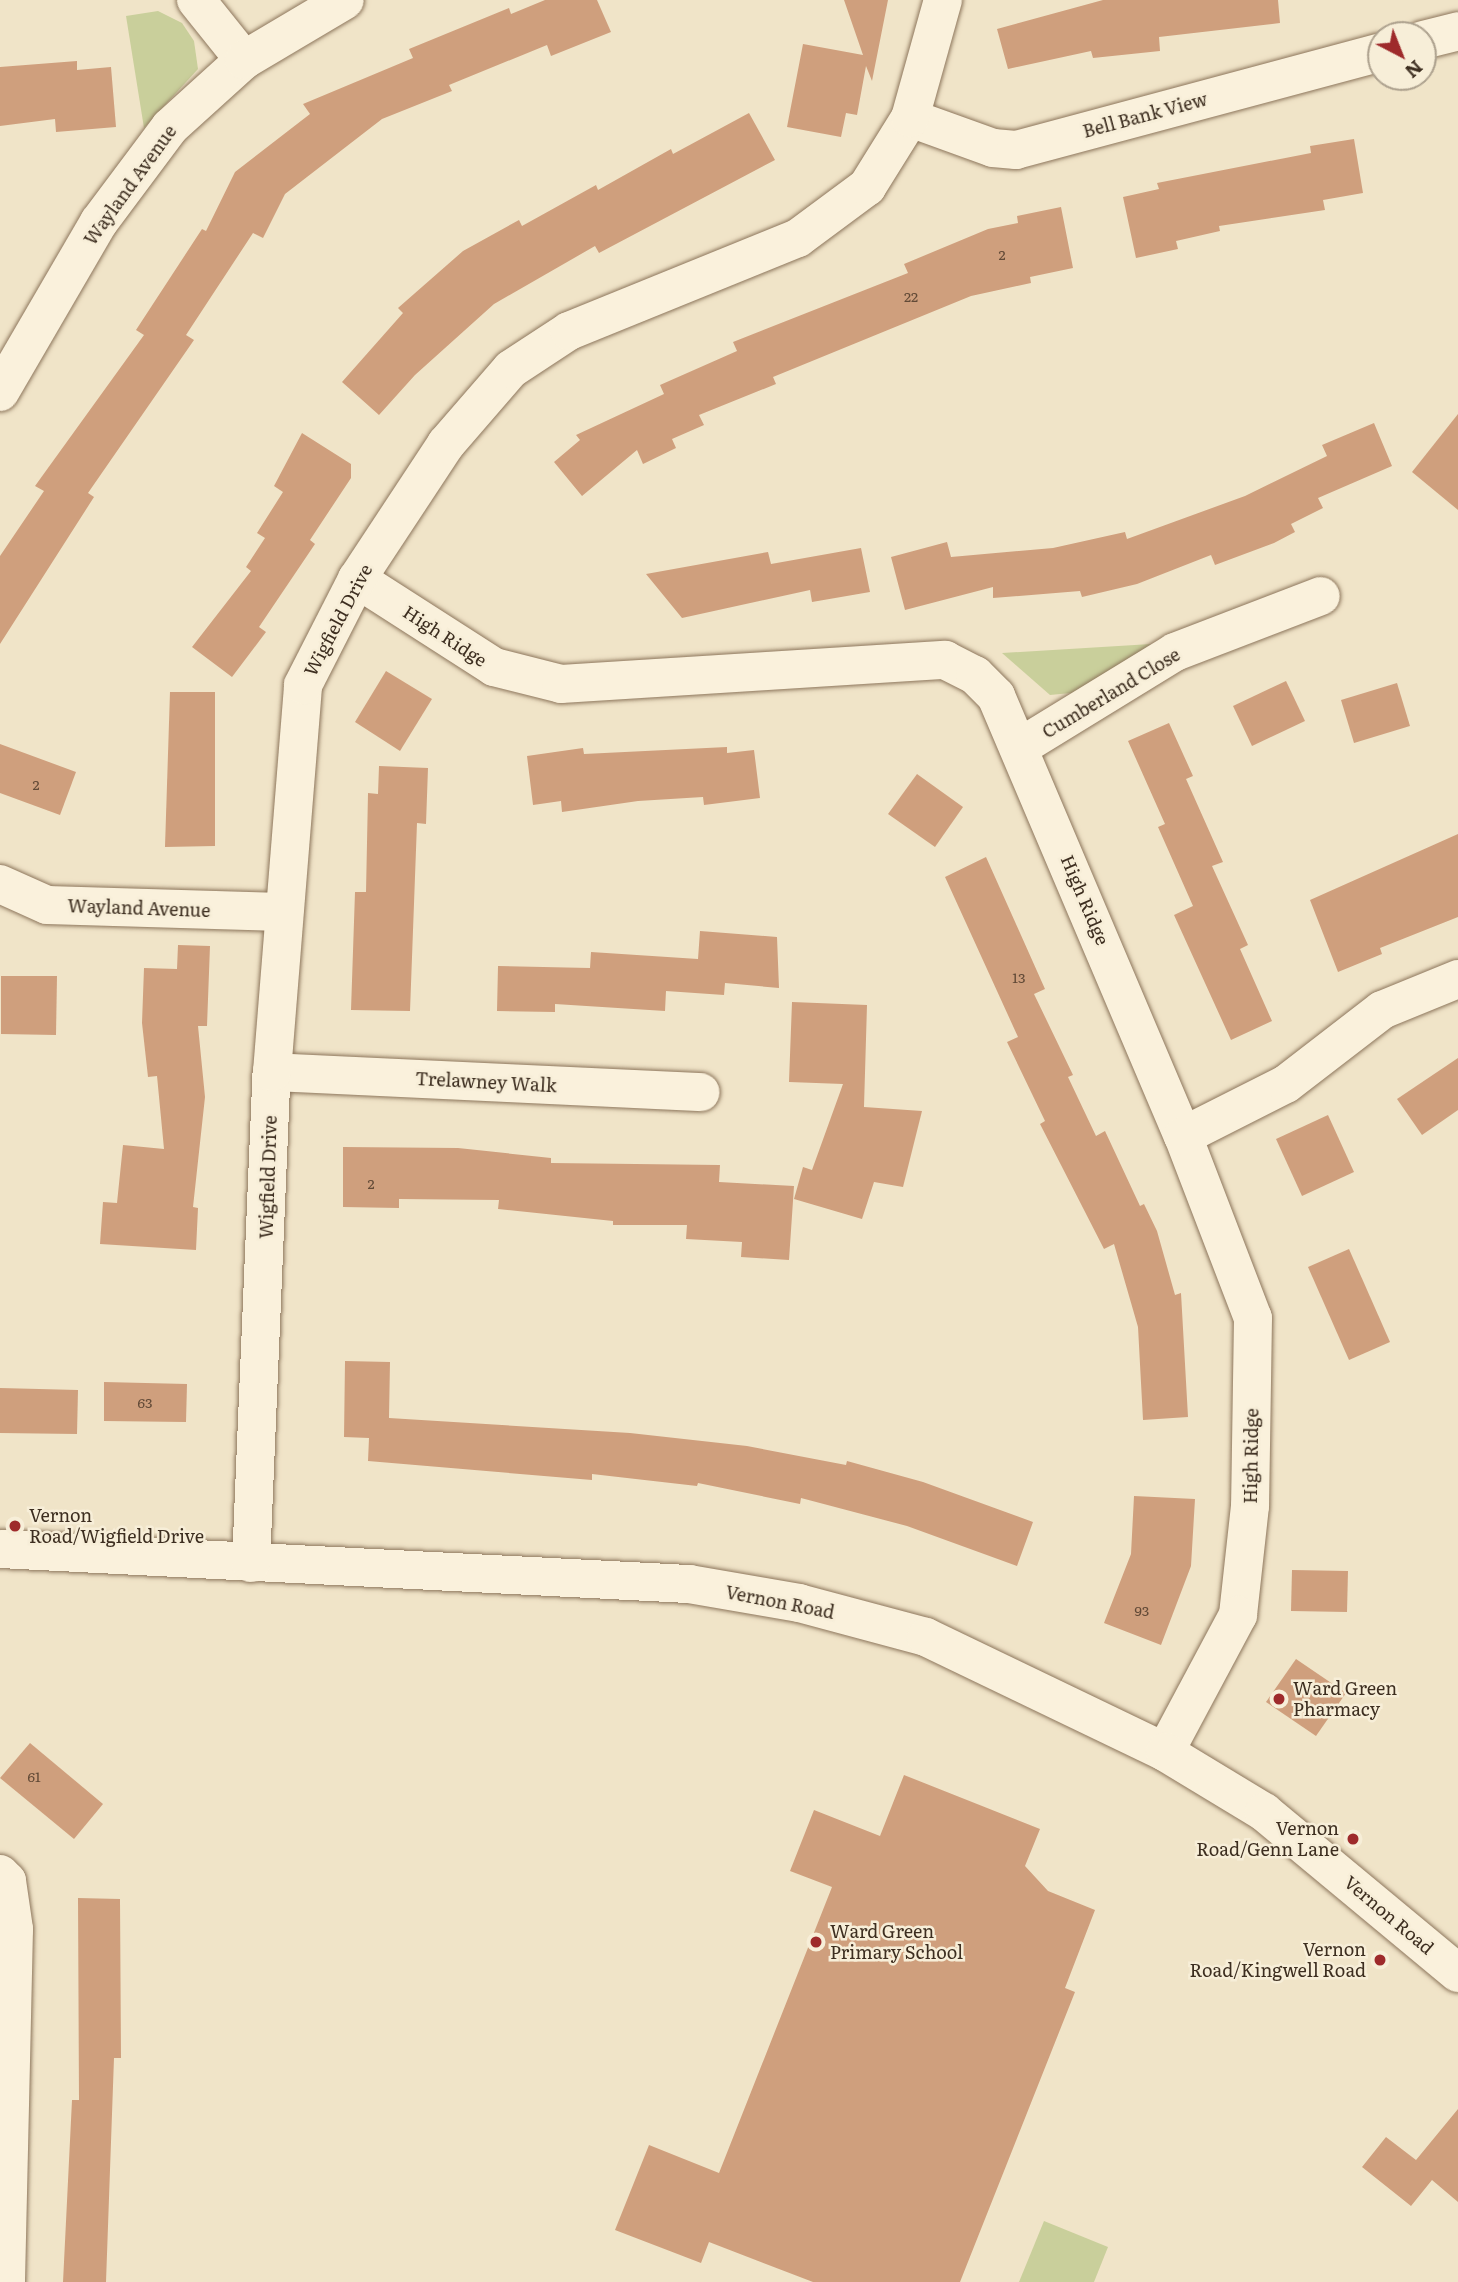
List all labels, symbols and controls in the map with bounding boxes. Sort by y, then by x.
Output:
north arrow [1367,21,1437,91]
text: N [1399,54,1430,86]
street label: Bell Bank View [1080,88,1210,142]
street label: Wayland Avenue [79,121,181,249]
house number: 2 [998,246,1006,262]
house number: 22 [904,288,918,304]
street label: Wigfield Drive [299,560,377,680]
street label: High Ridge [399,601,491,671]
street label: Cumberland Close [1038,643,1184,743]
house number: 2 [32,776,40,792]
street label: High Ridge [1056,852,1114,948]
street label: Wayland Avenue [67,895,211,921]
house number: 13 [1012,969,1026,985]
street label: Trelawney Walk [415,1068,557,1096]
street label: Wigfield Drive [255,1115,281,1239]
house number: 2 [367,1175,375,1191]
house number: 63 [137,1394,153,1410]
street label: High Ridge [1239,1408,1263,1504]
place label: Vernon Road/Wigfield Drive [29,1505,204,1548]
marker: Vernon Road/Wigfield Drive [7,1518,23,1534]
street label: Vernon Road [724,1581,836,1623]
house number: 93 [1135,1602,1149,1618]
place label: Ward Green Pharmacy [1293,1678,1397,1720]
marker: Ward Green Pharmacy [1271,1691,1287,1707]
house number: 61 [27,1768,41,1784]
place label: Vernon Road/Genn Lane [1196,1818,1339,1860]
marker: Vernon Road/Genn Lane [1345,1831,1361,1847]
street label: Vernon Road [1340,1871,1438,1959]
place label: Ward Green Primary School [830,1921,963,1964]
marker: Ward Green Primary School [808,1934,824,1950]
place label: Vernon Road/Kingwell Road [1189,1939,1366,1982]
marker: Vernon Road/Kingwell Road [1372,1952,1388,1968]

